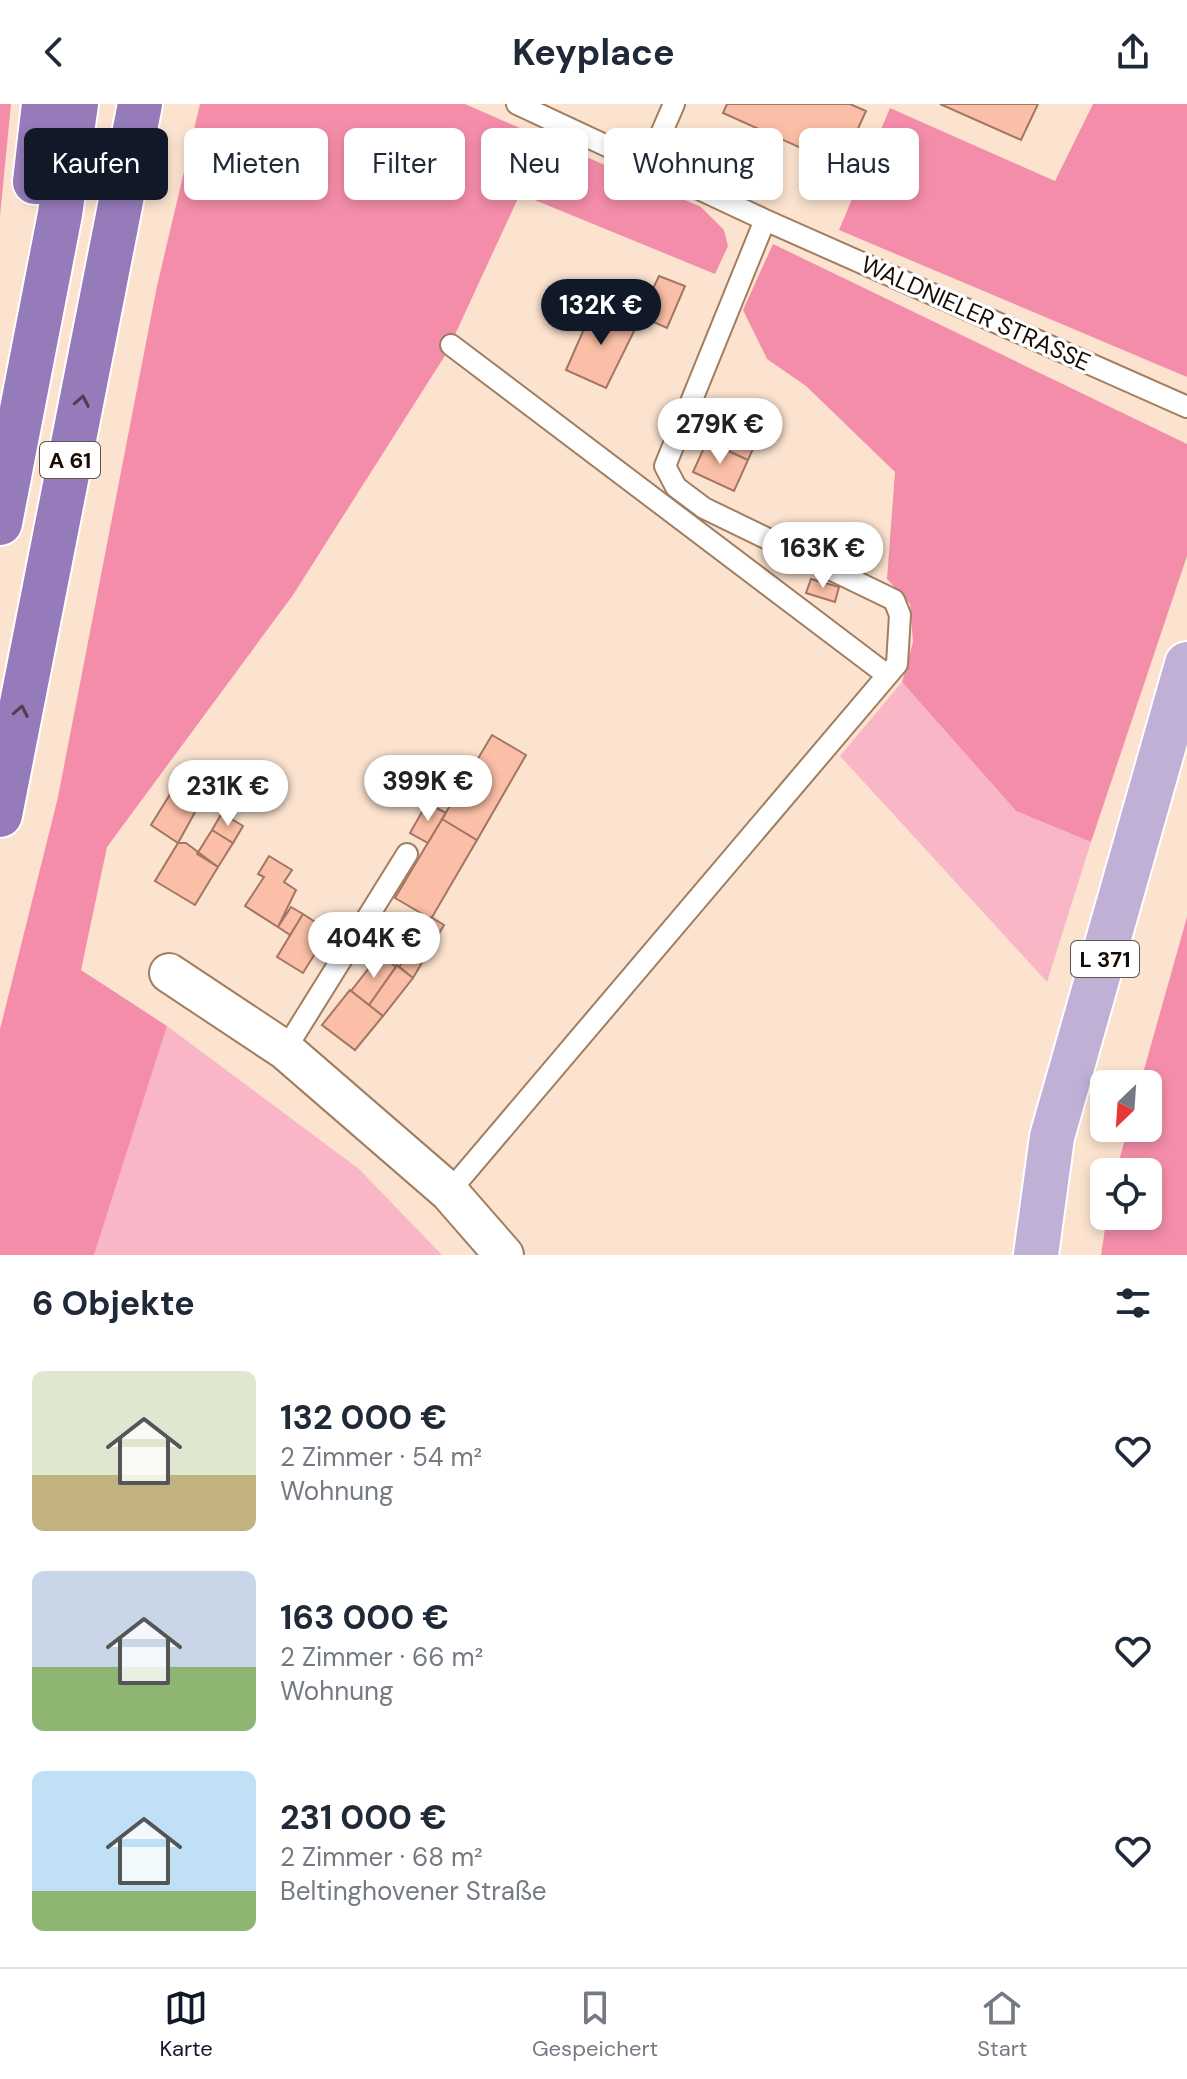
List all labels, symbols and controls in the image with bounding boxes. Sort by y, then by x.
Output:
text: Keyplace [512,29,675,76]
icon: back [32,30,76,74]
icon: share [1111,30,1155,74]
chip: Kaufen [24,128,168,200]
chip: Mieten [184,128,328,200]
chip: Filter [344,128,465,200]
chip: Neu [481,128,588,200]
chip: Wohnung [604,128,783,200]
chip: Haus [799,128,919,200]
street label: WALDNIELER STRASSE [856,248,1096,378]
pin: 132K € [536,279,666,347]
text: 132K € [559,288,643,322]
one-way arrow [72,395,89,408]
pin: 279K € [655,398,785,466]
text: 279K € [676,407,764,441]
road number: A 61 [40,442,100,478]
pin: 163K € [758,522,888,590]
text: 163K € [780,531,866,565]
one-way arrow [11,705,28,718]
pin: 399K € [363,755,493,823]
pin: 231K € [163,760,293,828]
text: 399K € [382,764,474,798]
text: 231K € [186,769,270,803]
pin: 404K € [309,912,439,980]
text: 404K € [326,921,422,955]
road number: L 371 [1071,941,1139,977]
north arrow [1090,1070,1162,1142]
map controls [1090,1070,1162,1230]
button: locate [1090,1158,1162,1230]
text: 6 Objekte [32,1281,195,1326]
icon: filters [1111,1281,1155,1325]
text: 132 000 € [280,1395,447,1440]
icon: home [96,1403,192,1499]
icon: heart [1111,1429,1155,1473]
text: 2 Zimmer · 54 m² [280,1440,482,1474]
text: Wohnung [280,1474,393,1508]
text: 163 000 € [280,1595,449,1640]
icon: home [96,1603,192,1699]
icon: heart [1111,1629,1155,1673]
text: 2 Zimmer · 66 m² [280,1640,483,1674]
text: Wohnung [280,1674,393,1708]
text: 231 000 € [280,1795,447,1840]
icon: home [96,1803,192,1899]
icon: heart [1111,1829,1155,1873]
text: 2 Zimmer · 68 m² [280,1840,483,1874]
text: Beltinghovener Straße [280,1874,547,1908]
tab: Karte [160,1986,213,2063]
tab: Gespeichert [532,1986,658,2063]
tab: Start [977,1986,1027,2063]

